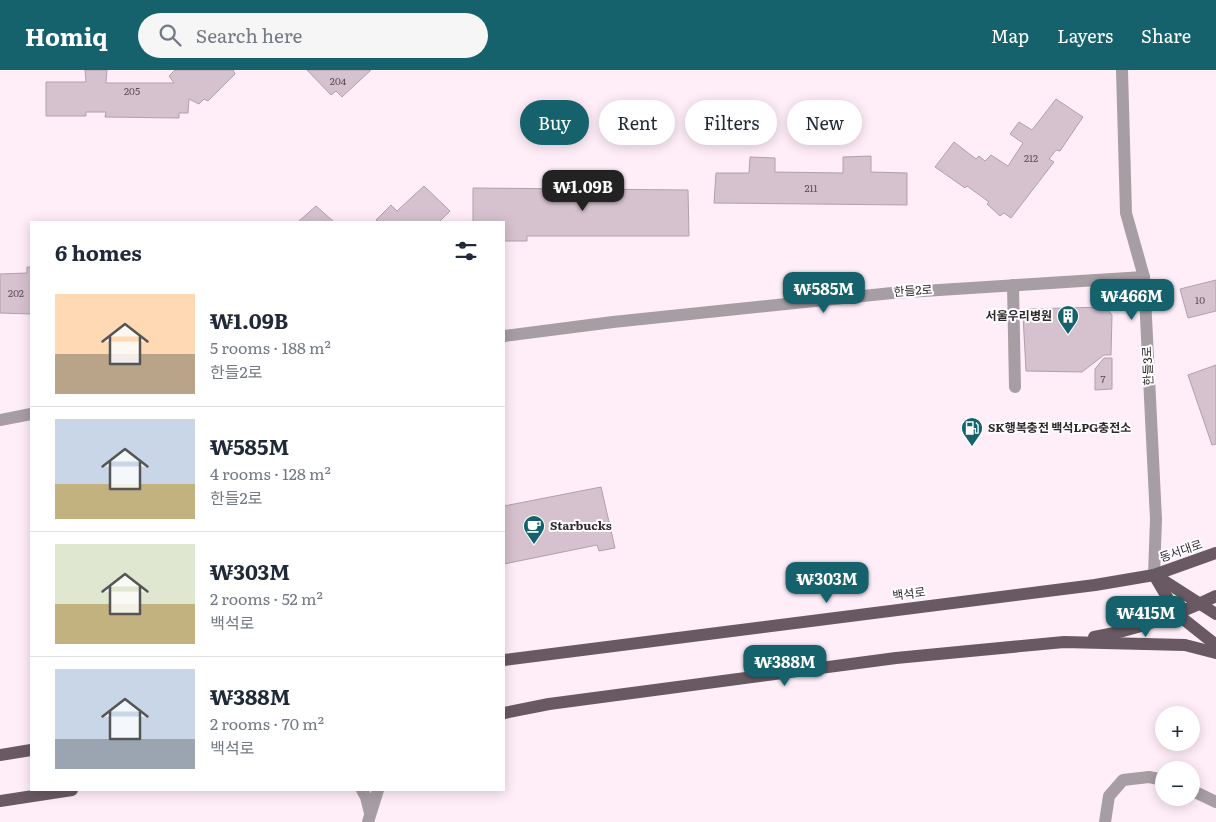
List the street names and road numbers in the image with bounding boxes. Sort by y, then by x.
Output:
street label: 한들2로 [893,280,933,300]
street label: 한들3로 [1137,346,1157,386]
street label: 동서대로 [1157,534,1204,566]
street label: 백석로 [891,582,926,604]

